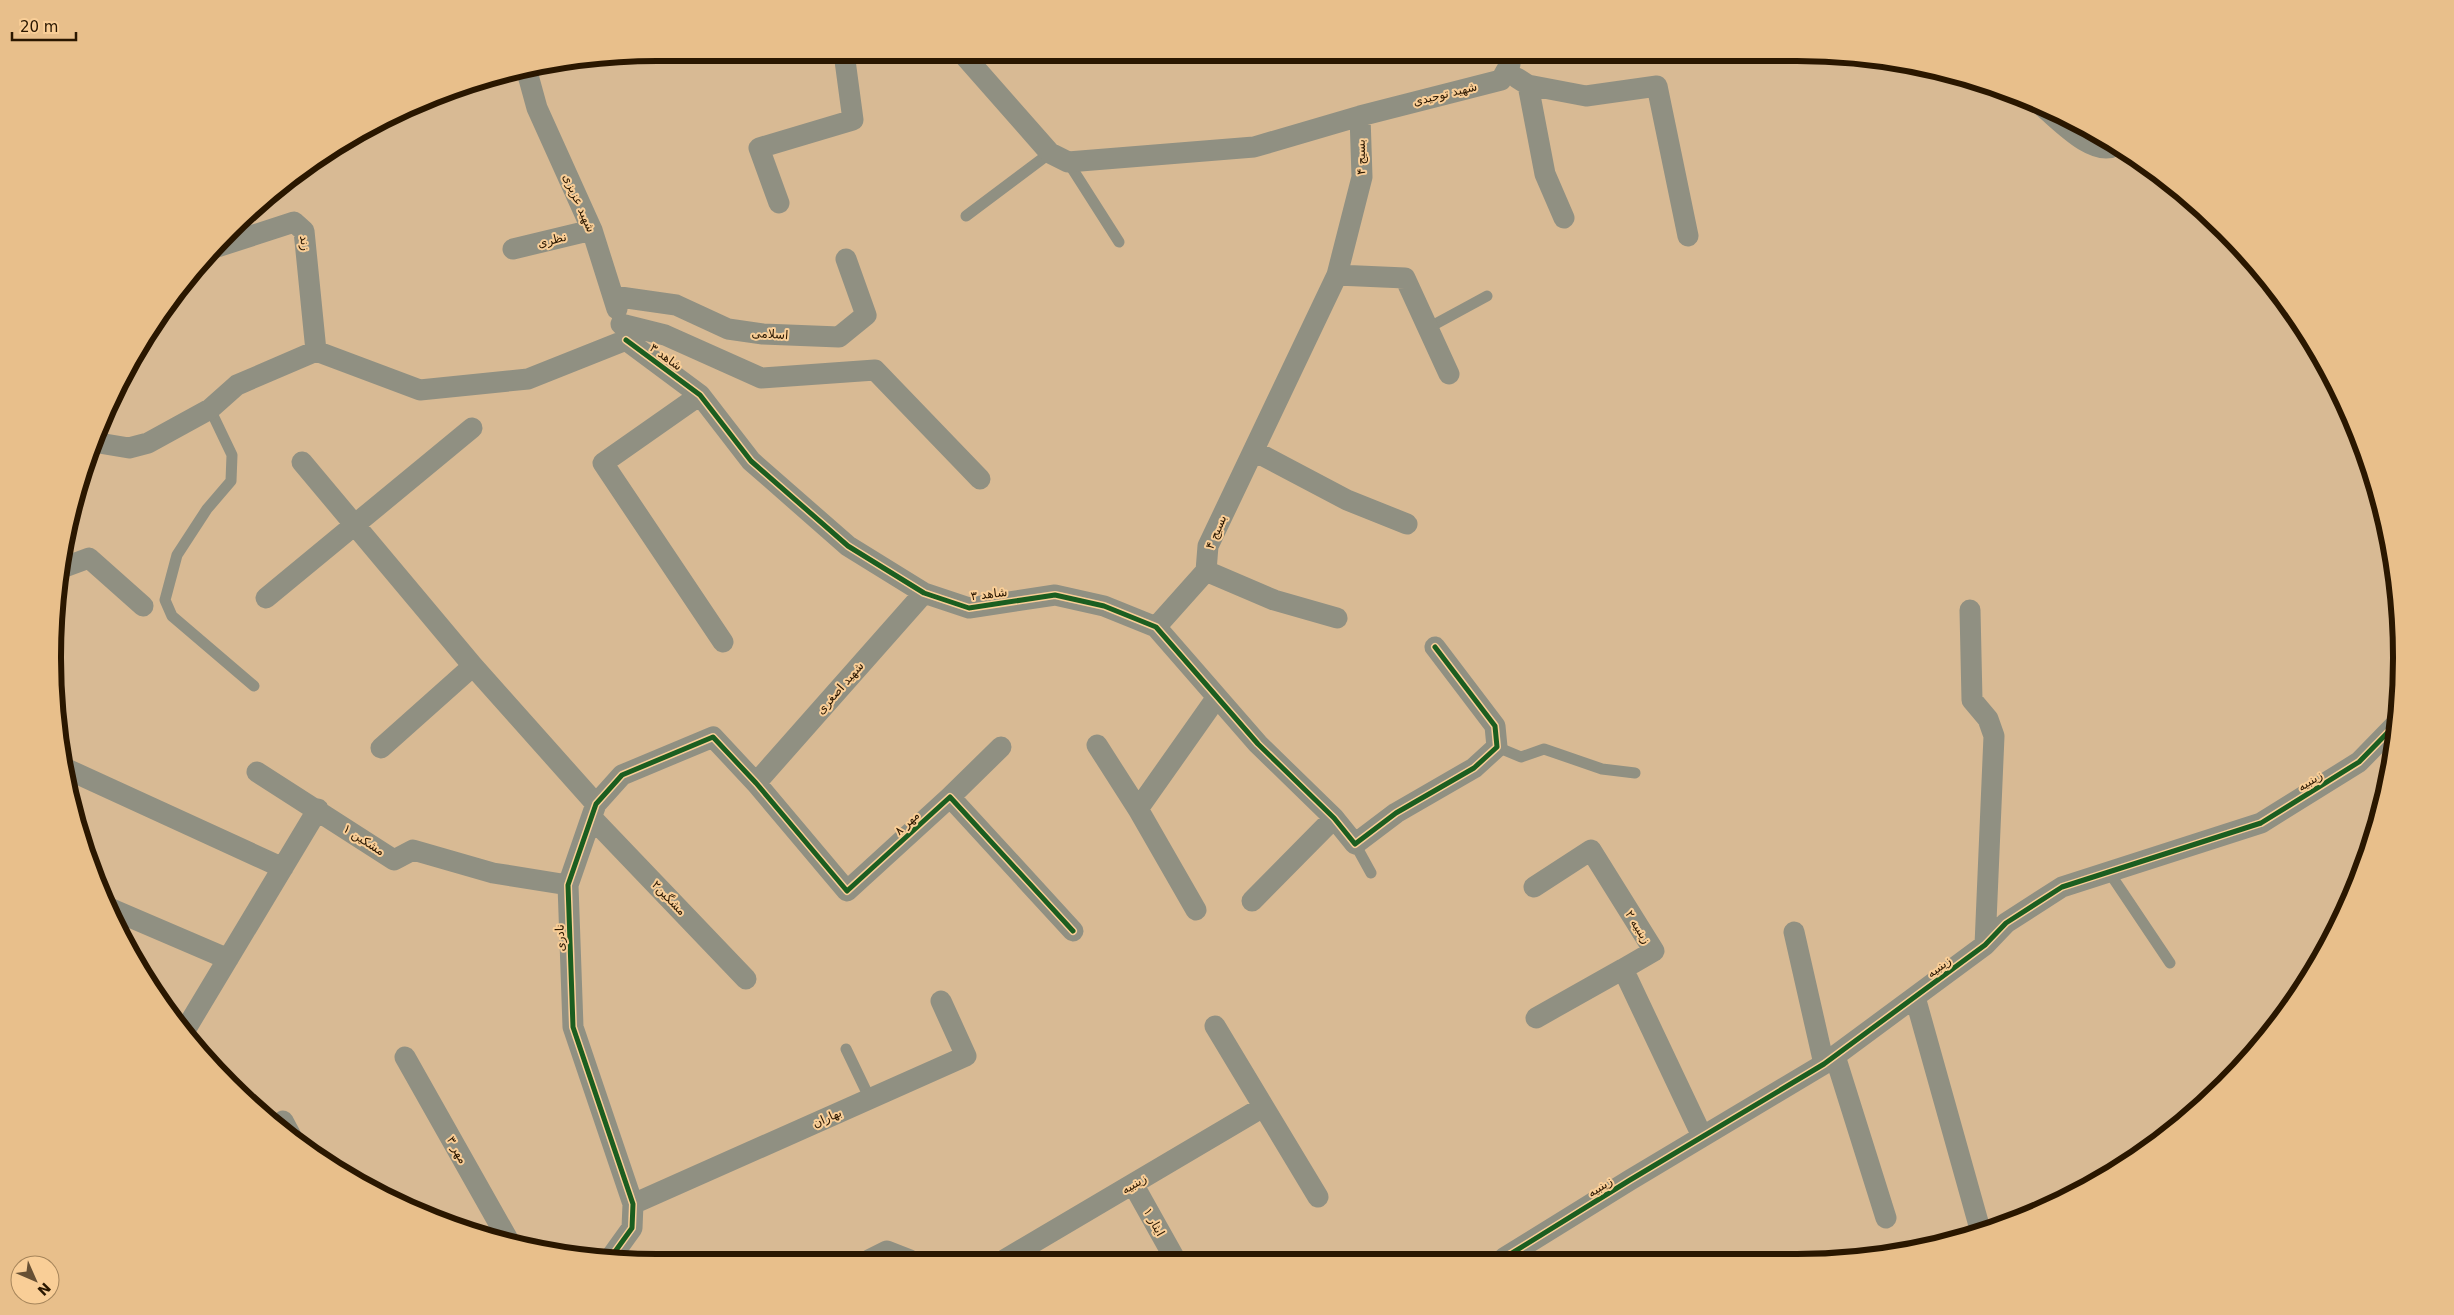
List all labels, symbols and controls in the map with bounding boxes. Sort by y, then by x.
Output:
scale bar [12,10,76,42]
text: 20 m [20,18,58,36]
street label: شهید توحیدی [1411,79,1479,110]
street label: بسیج ۴ [1354,139,1368,175]
street label: شهید عزیزی [559,172,598,235]
street label: نظری [536,230,568,251]
street label: زند [296,234,313,252]
street label: اسلامی [751,326,789,342]
street label: شاهد ۳ [647,341,685,373]
street label: بسیج ۴ [1203,513,1229,551]
street label: شاهد ۳ [970,585,1008,603]
street label: شهید اصغری [814,659,867,718]
street label: زینبیه [2295,768,2326,795]
street label: مهر ۸ [892,808,923,839]
street label: مشکین ۱ [340,821,387,859]
street label: مشگین۲ [648,878,689,919]
street label: زینبیه ۲ [1621,908,1654,947]
street label: نادری [553,924,568,952]
street label: زینبیه [1924,953,1955,981]
street label: بهاران [810,1105,844,1132]
street label: مهر ۳ [443,1134,470,1166]
street label: زینبیه [1119,1171,1150,1198]
street label: زینبیه [1585,1174,1616,1201]
street label: ایثار ۱ [1140,1205,1167,1239]
north arrow [10,1255,60,1305]
text: N [34,1279,54,1299]

